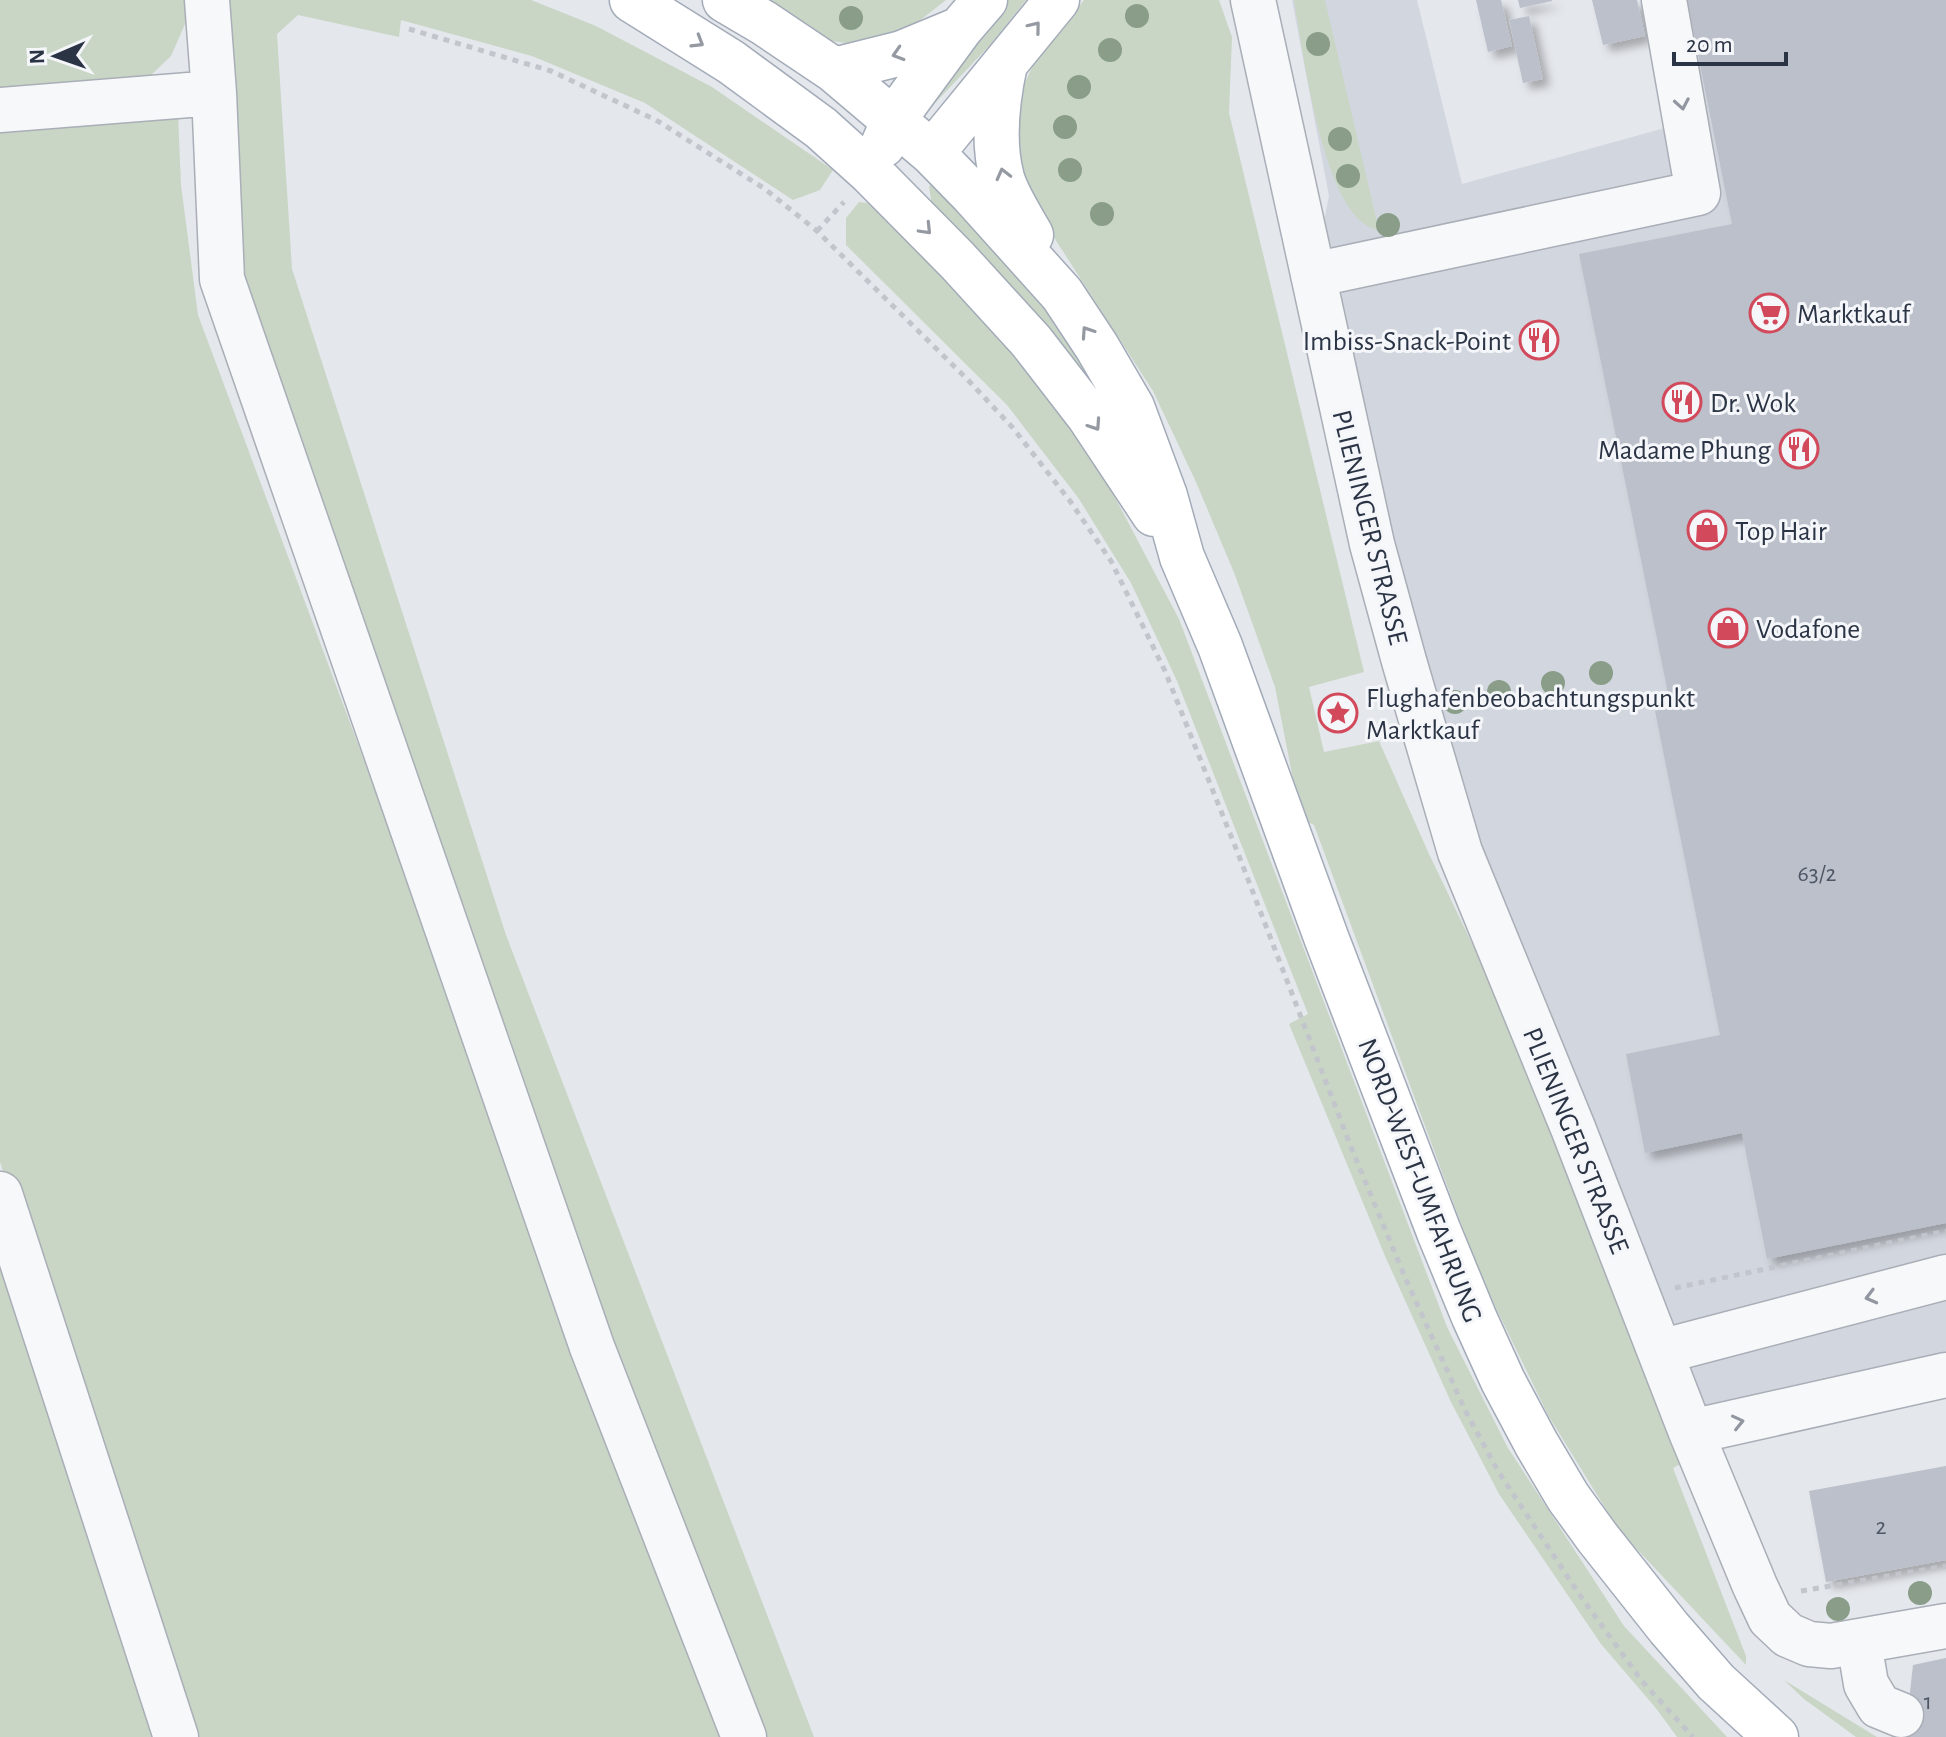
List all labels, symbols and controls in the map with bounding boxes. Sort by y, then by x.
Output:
north arrow [16,16,96,96]
scale bar [1674,16,1786,66]
one-way arrow [1025,22,1039,37]
one-way arrow [689,32,704,48]
text: 20 m [1686,33,1733,57]
one-way arrow [892,44,906,60]
text: N [26,49,48,65]
one-way arrow [1673,98,1690,111]
one-way arrow [995,168,1012,182]
one-way arrow [917,220,931,234]
supermarket icon: Marktkauf [1748,292,1790,334]
place label: Marktkauf [1797,301,1911,329]
restaurant icon: Imbiss-Snack-Point [1518,319,1560,361]
one-way arrow [1081,326,1096,340]
place label: Imbiss-Snack-Point [1303,328,1511,356]
restaurant icon: Dr. Wok [1661,381,1703,423]
place label: Dr. Wok [1710,390,1796,418]
street label: PLIENINGER STRASSE [1326,407,1412,648]
one-way arrow [1085,417,1100,431]
restaurant icon: Madame Phung [1778,428,1820,470]
place label: Madame Phung [1598,437,1771,465]
shop icon: Top Hair [1686,509,1728,551]
place label: Top Hair [1735,518,1827,546]
shop icon: Vodafone [1707,607,1749,649]
place label: Vodafone [1756,616,1860,644]
place label: Flughafenbeobachtungspunkt Marktkauf [1366,685,1695,745]
place icon: Flughafenbeobachtungspunkt Marktkauf [1317,692,1359,734]
house number: 63/2 [1798,862,1837,886]
street label: PLIENINGER STRASSE [1517,1024,1633,1258]
street label: NORD-WEST-UMFAHRUNG [1352,1035,1486,1326]
one-way arrow [1864,1288,1878,1305]
one-way arrow [1730,1414,1744,1431]
house number: 2 [1876,1515,1887,1539]
house number: 1 [1924,1690,1932,1714]

